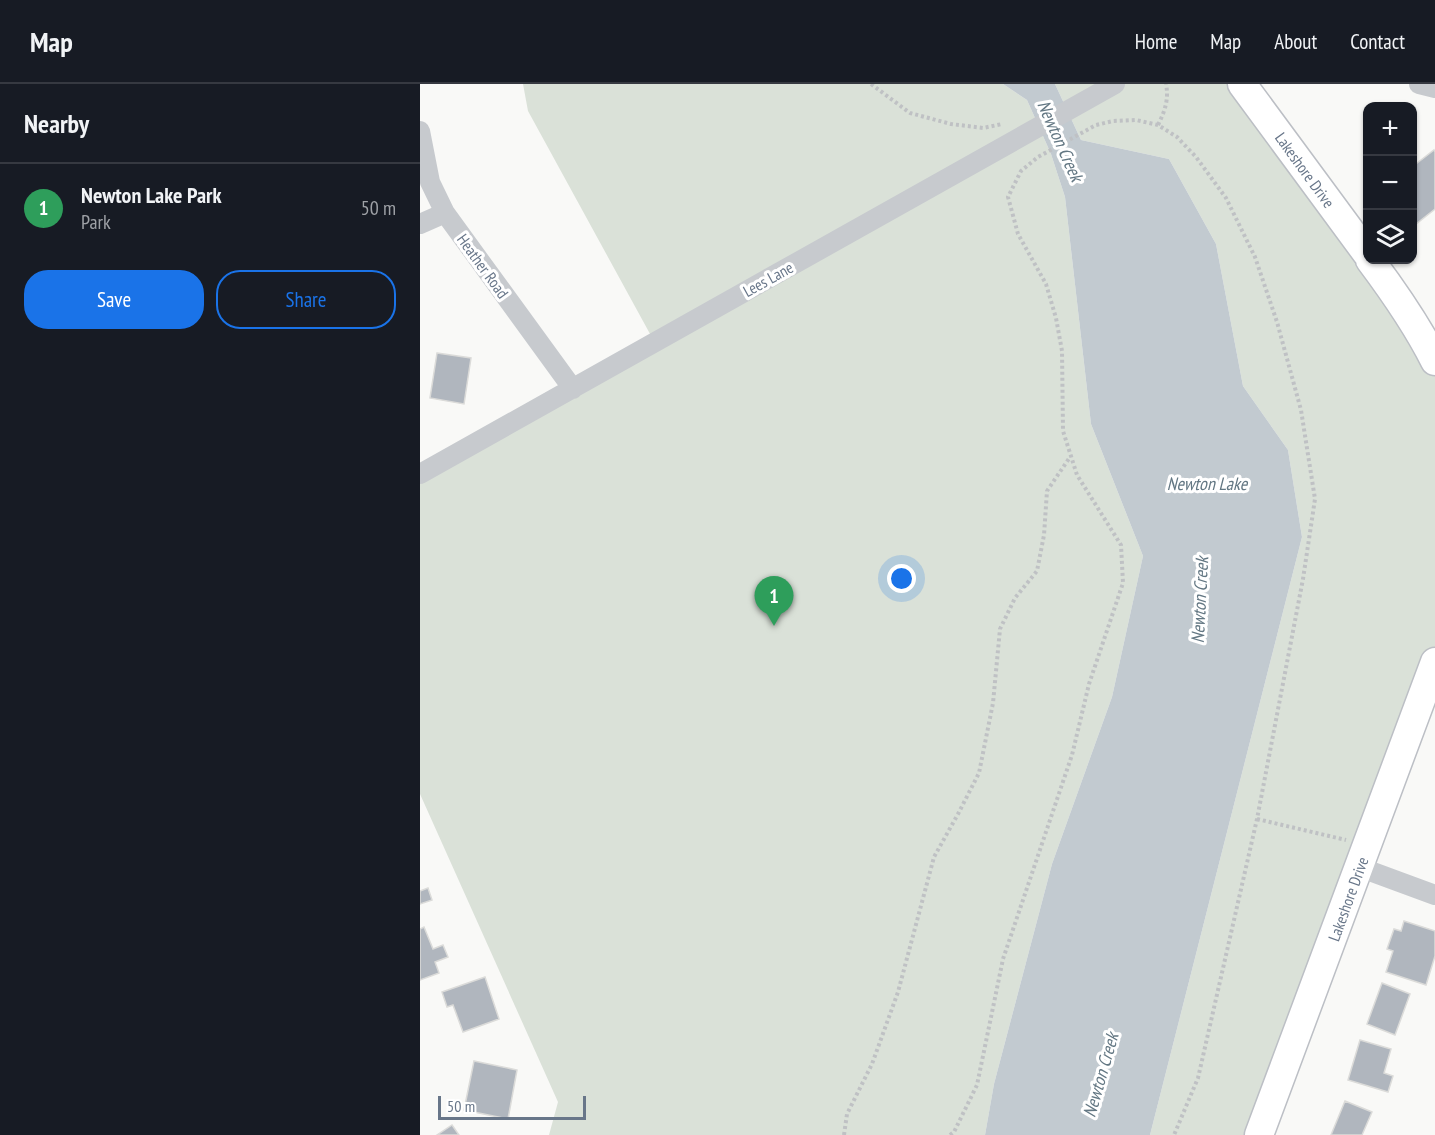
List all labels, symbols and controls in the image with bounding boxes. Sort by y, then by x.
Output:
text: Map [30,23,73,60]
text: Home [1135,28,1177,55]
text: Map [1210,28,1241,55]
text: About [1274,28,1317,55]
text: Contact [1350,28,1405,55]
water label: Newton Creek [1032,97,1089,187]
map controls [1363,102,1417,264]
button: + [1363,102,1417,156]
text: Nearby [24,107,89,140]
street label: Lakeshore Drive [1271,128,1339,212]
button: − [1363,156,1417,210]
text: Newton Lake Park [81,181,222,209]
text: 1 [39,195,48,221]
text: 50 m [361,195,396,221]
text: Park [81,209,111,235]
button: layers [1363,210,1417,264]
street label: Heather Road [453,230,513,302]
street label: Lees Lane [739,257,797,301]
button: Save [24,270,204,329]
button: Share [216,270,396,329]
water label: Newton Lake [1167,472,1249,495]
water label: Newton Creek [1186,554,1213,644]
your location [887,564,916,593]
pin: 1 [754,576,794,626]
street label: Lakeshore Drive [1324,854,1372,944]
water label: Newton Creek [1078,1028,1124,1120]
scale bar [438,1093,586,1120]
text: 50 m [447,1096,475,1116]

